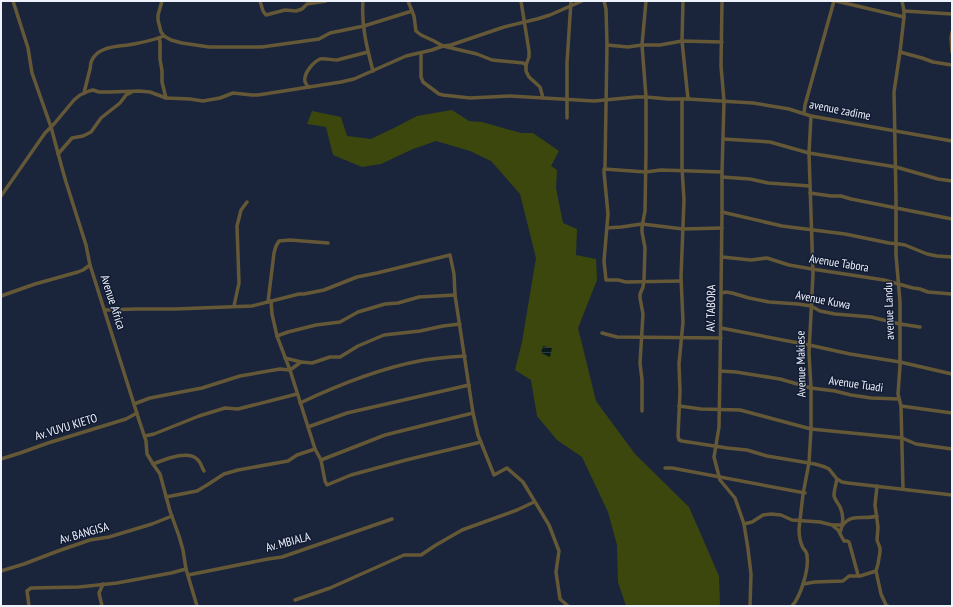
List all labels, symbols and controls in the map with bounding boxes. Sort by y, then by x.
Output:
street label: avenue zadime [808,96,872,123]
street label: Avenue Tabora [808,250,870,275]
street label: Avenue Africa [98,273,129,331]
street label: avenue Landu [880,282,897,340]
street label: AV. TABORA [703,284,718,332]
street label: Avenue Kuwa [794,287,852,312]
street label: Avenue Makiese [792,331,809,397]
street label: Avenue Tuadi [828,372,884,395]
street label: Av. VUVU KIETO [33,410,99,443]
street label: Av. BANGISA [58,518,110,547]
street label: Av. MBIALA [264,528,312,555]

